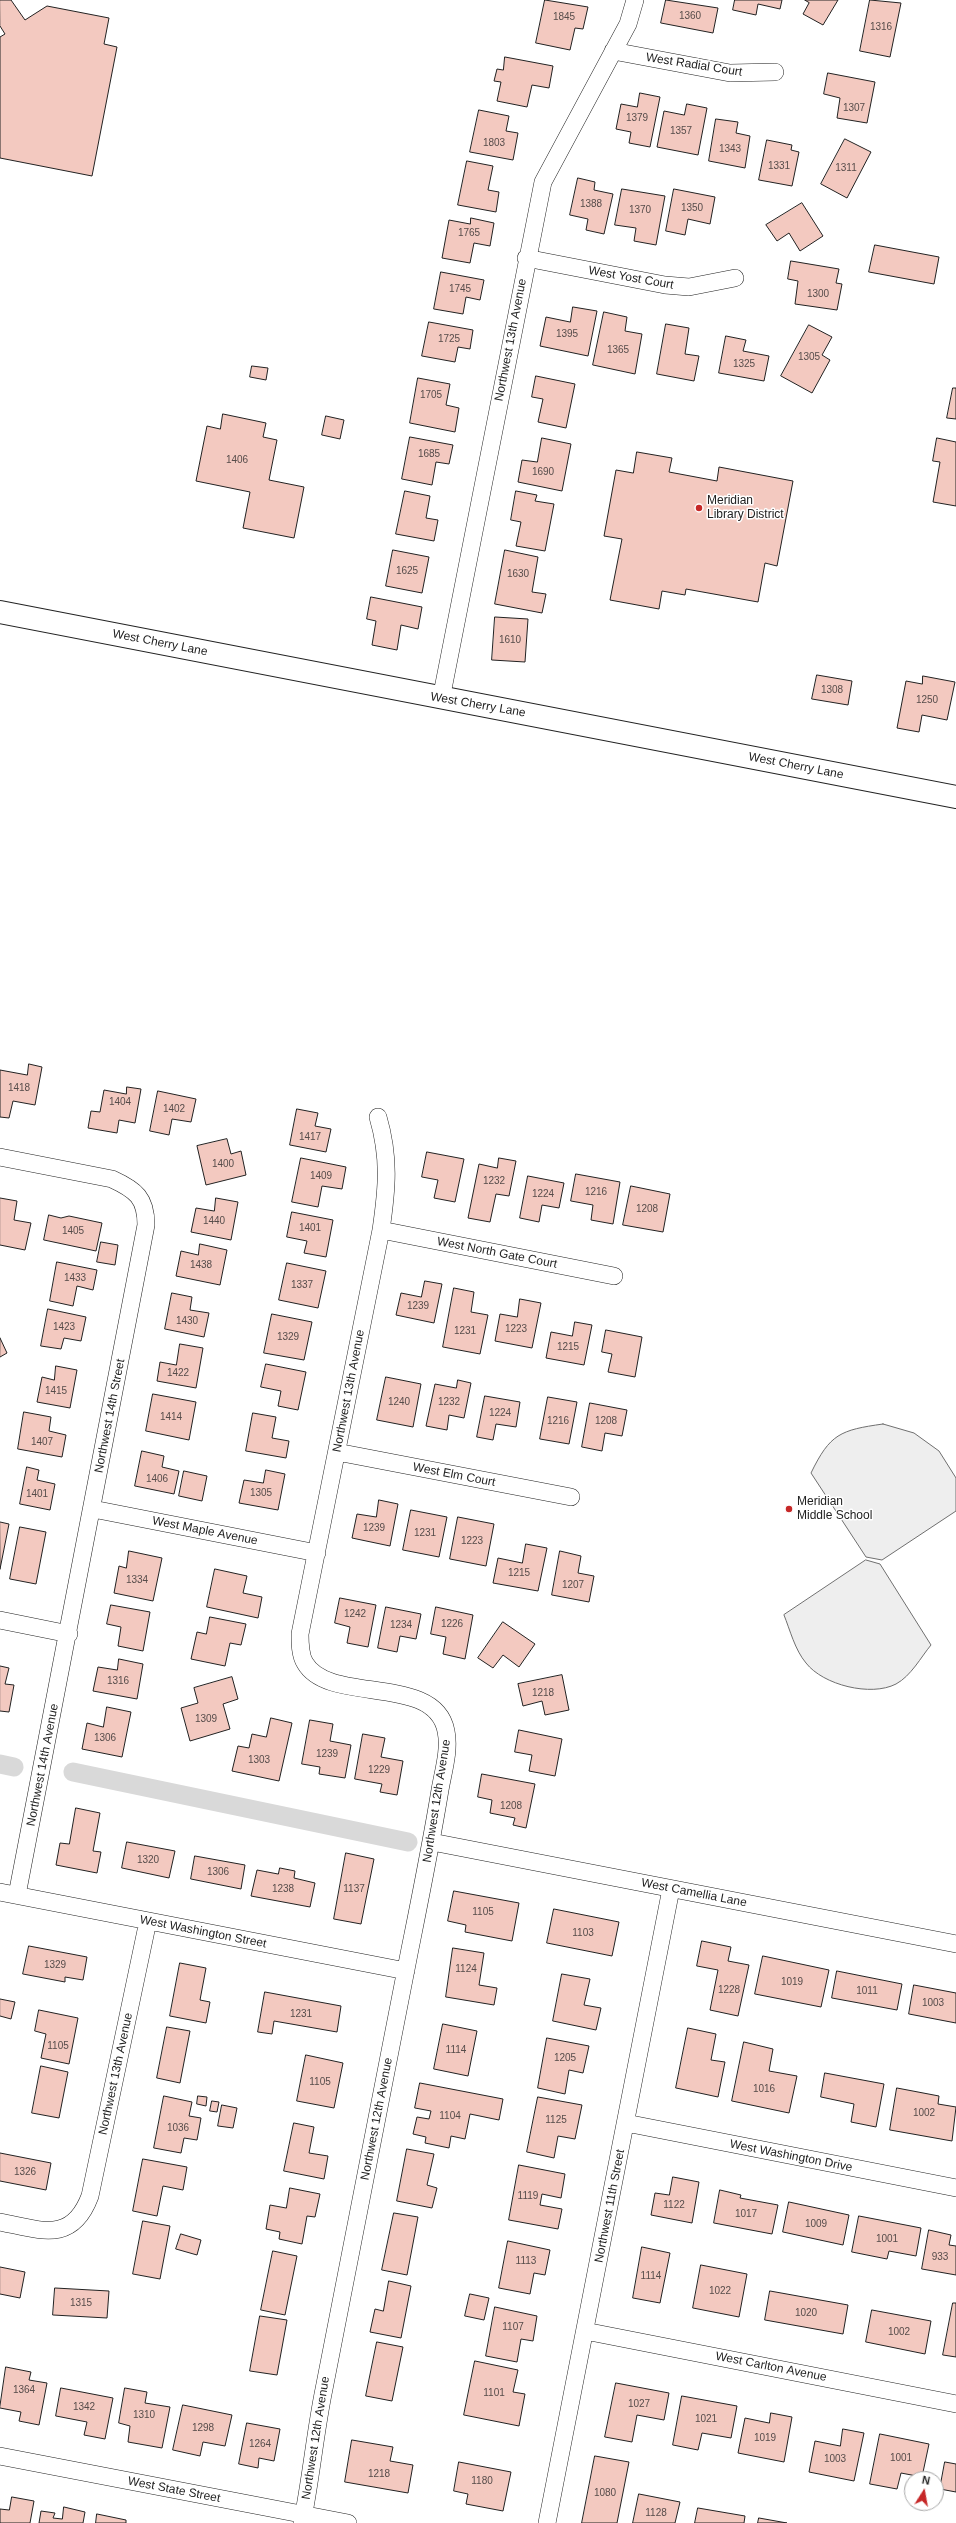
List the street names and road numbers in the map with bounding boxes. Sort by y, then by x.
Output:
street label: West Radial Court [645,50,743,80]
street label: West Yost Court [587,263,675,293]
street label: Northwest 13th Avenue [492,278,530,402]
street label: West Cherry Lane [111,627,209,659]
street label: West Cherry Lane [429,690,527,720]
street label: West Cherry Lane [747,750,845,782]
street label: West North Gate Court [436,1234,558,1272]
street label: Northwest 13th Avenue [330,1329,368,1453]
street label: Northwest 14th Street [92,1358,128,1474]
street label: West Elm Court [411,1460,497,1490]
street label: West Maple Avenue [151,1514,259,1548]
street label: Northwest 14th Avenue [24,1703,62,1827]
street label: Northwest 12th Avenue [420,1738,454,1864]
street label: West Camellia Lane [640,1876,748,1910]
street label: West Washington Street [138,1913,268,1951]
street label: Northwest 13th Avenue [96,2012,136,2136]
street label: Northwest 12th Avenue [358,2057,396,2181]
street label: West Washington Drive [728,2137,854,2175]
street label: Northwest 11th Street [592,2148,628,2264]
street label: West Carlton Avenue [714,2349,828,2385]
street label: Northwest 12th Avenue [299,2375,333,2501]
street label: West State Street [127,2474,221,2506]

